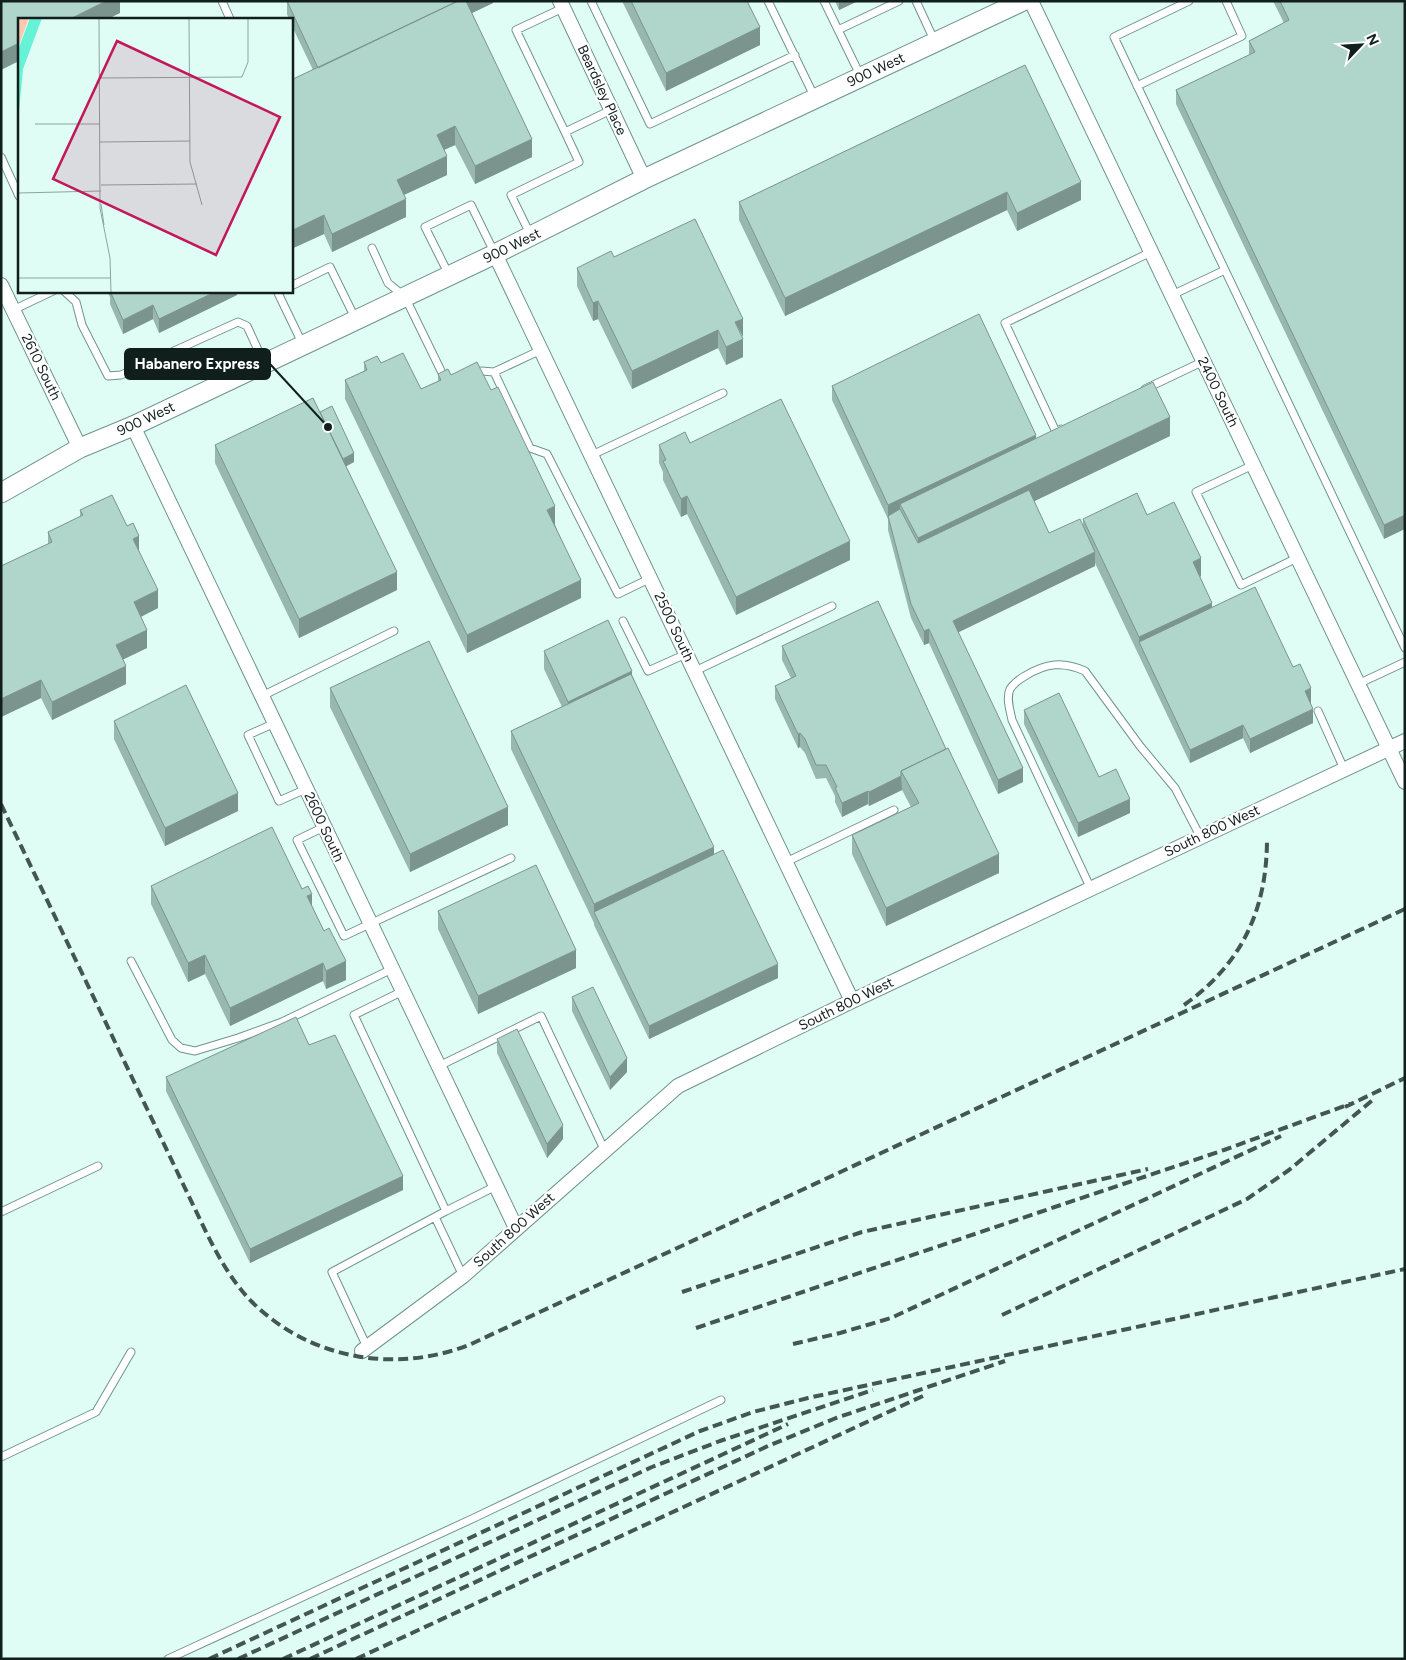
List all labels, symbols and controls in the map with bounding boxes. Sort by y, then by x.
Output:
inset map [18,18,292,292]
north arrow [1336,20,1386,70]
text: N [1362,31,1382,48]
street label: Beardsley Place [574,42,630,138]
street label: 900 West [844,49,908,91]
street label: 900 West [481,225,543,267]
street label: 2610 South [18,331,64,403]
callout: Habanero Express [125,349,270,379]
street label: 2400 South [1194,354,1242,430]
text: Habanero Express [135,355,259,373]
street label: 900 West [114,398,178,440]
street label: 2500 South [650,589,698,665]
street label: 2600 South [300,790,348,865]
street label: South 800 West [1162,801,1262,861]
street label: South 800 West [796,974,896,1034]
street label: South 800 West [470,1189,558,1271]

